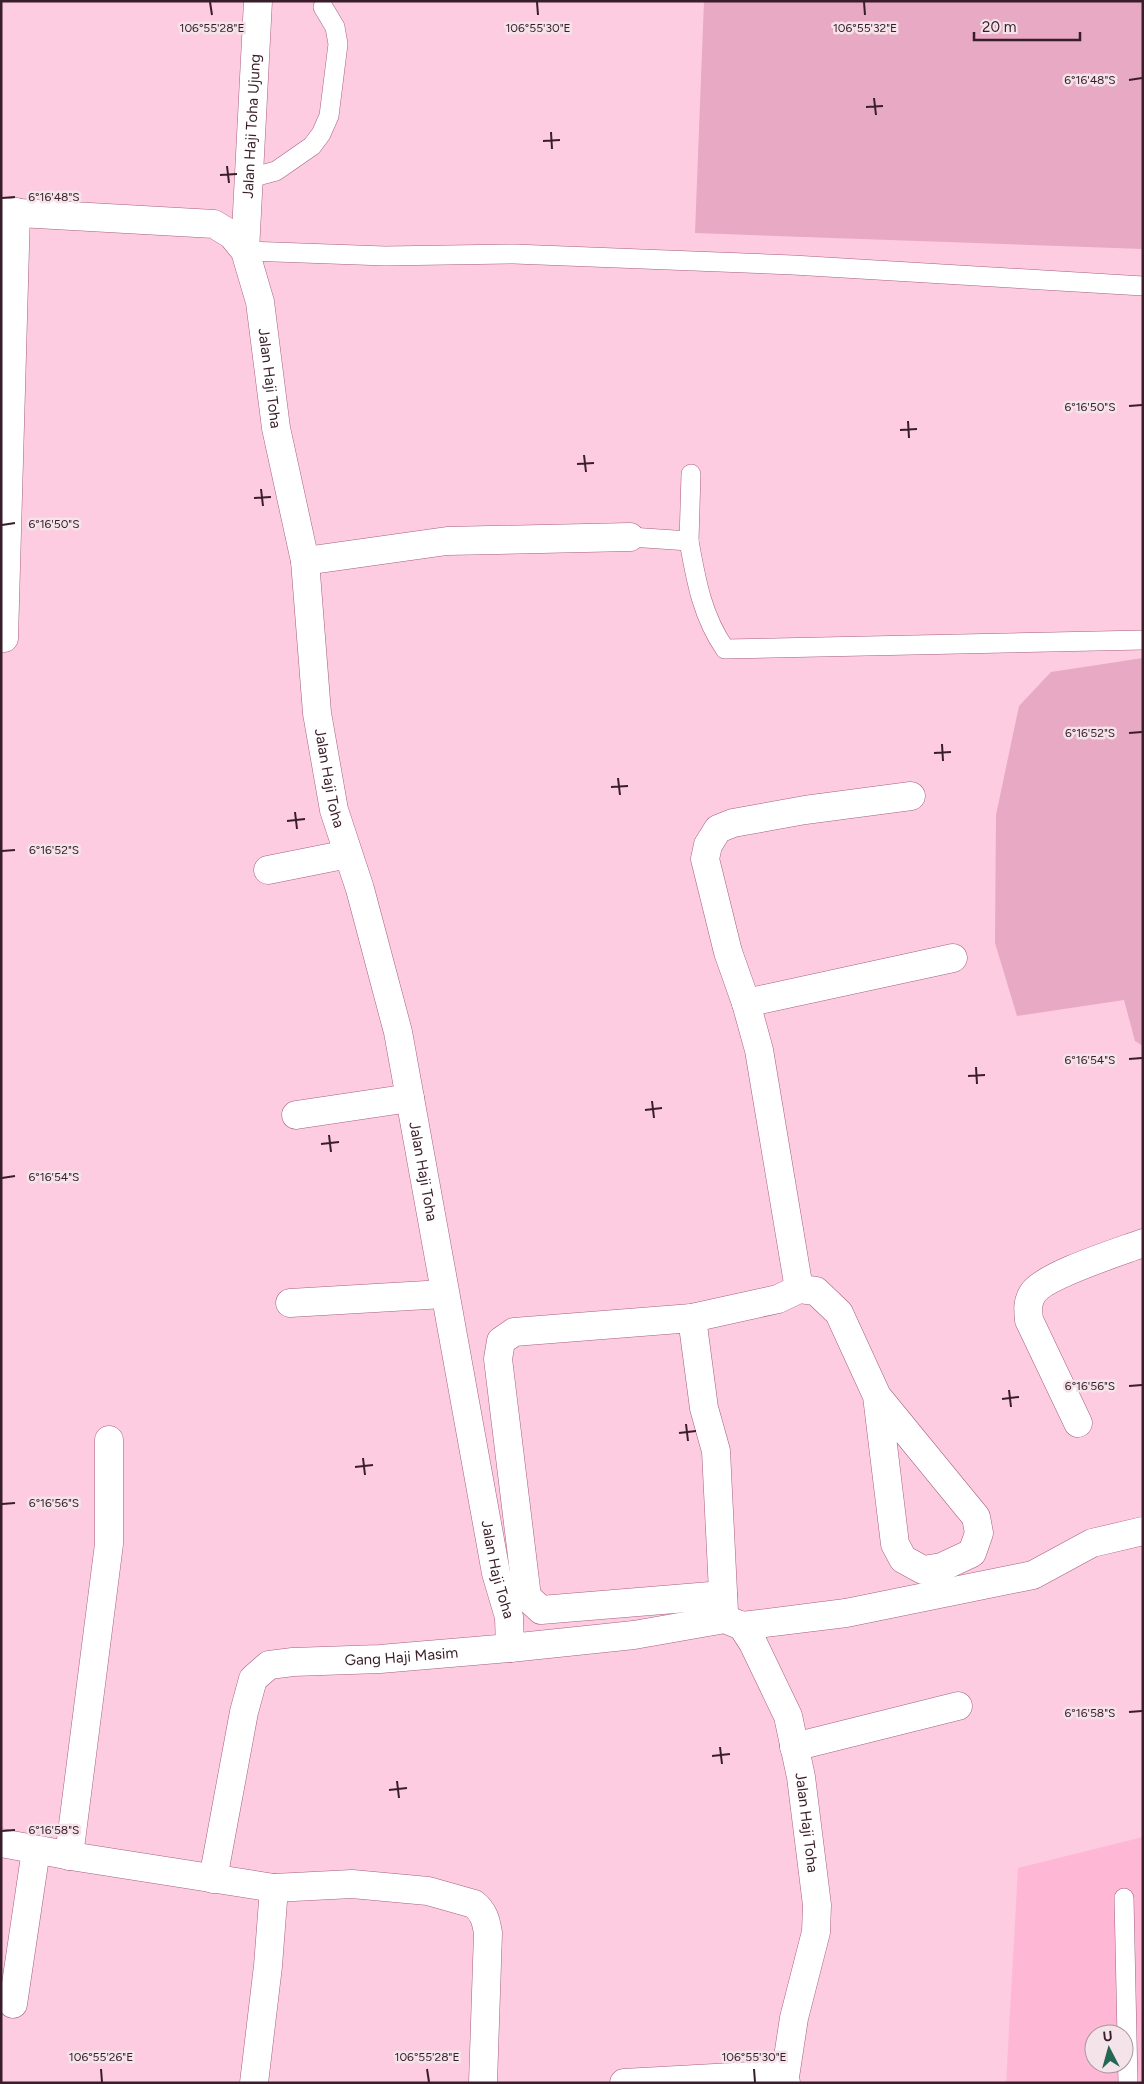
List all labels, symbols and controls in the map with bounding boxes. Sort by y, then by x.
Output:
scale bar [974,10,1080,42]
text: 20 m [982,18,1016,36]
text: 106°55'28"E [179,21,245,35]
text: 106°55'30"E [505,21,571,35]
text: 106°55'32"E [833,21,897,35]
street label: Jalan Haji Toha Ujung [239,53,264,199]
text: 6°16'48"S [1064,73,1116,87]
text: 6°16'48"S [28,190,80,204]
street label: Jalan Haji Toha [254,327,285,429]
text: 6°16'50"S [1064,400,1116,414]
text: 6°16'50"S [28,517,80,531]
text: 6°16'52"S [1065,726,1115,740]
street label: Jalan Haji Toha [311,727,348,830]
text: 6°16'52"S [29,843,79,857]
text: 6°16'54"S [1065,1053,1115,1067]
street label: Jalan Haji Toha [405,1120,441,1222]
text: 6°16'54"S [29,1170,79,1184]
text: 6°16'56"S [1065,1379,1115,1393]
text: 6°16'56"S [29,1496,79,1510]
street label: Jalan Haji Toha [478,1519,518,1621]
street label: Gang Haji Masim [344,1643,459,1669]
text: 6°16'58"S [1065,1706,1115,1720]
street label: Jalan Haji Toha [791,1771,822,1874]
text: 6°16'58"S [29,1823,79,1837]
north arrow [1084,2024,1134,2074]
text: U [1102,2028,1113,2046]
text: 106°55'26"E [69,2050,133,2064]
text: 106°55'28"E [394,2050,460,2064]
text: 106°55'30"E [721,2050,787,2064]

